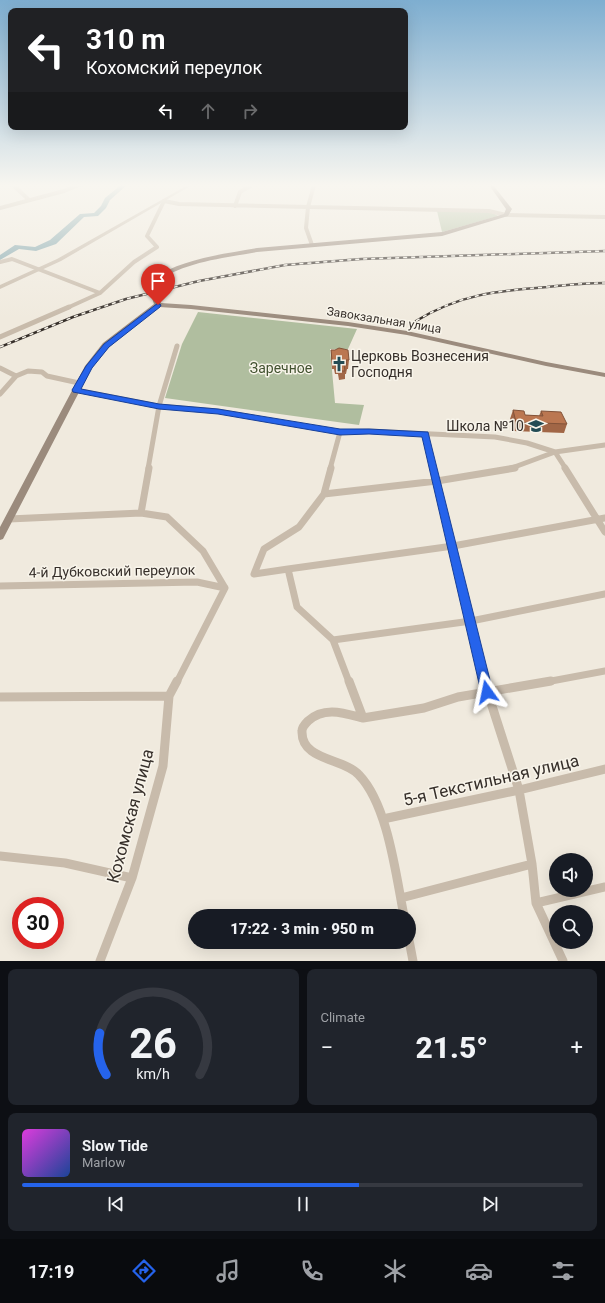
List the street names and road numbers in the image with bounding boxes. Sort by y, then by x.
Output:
street label: Завокзальная улица [326,304,442,336]
street label: 4-й Дубковский переулок [29,562,196,580]
street label: Кохомская улица [102,747,158,885]
street label: 5-я Текстильная улица [401,750,581,810]

